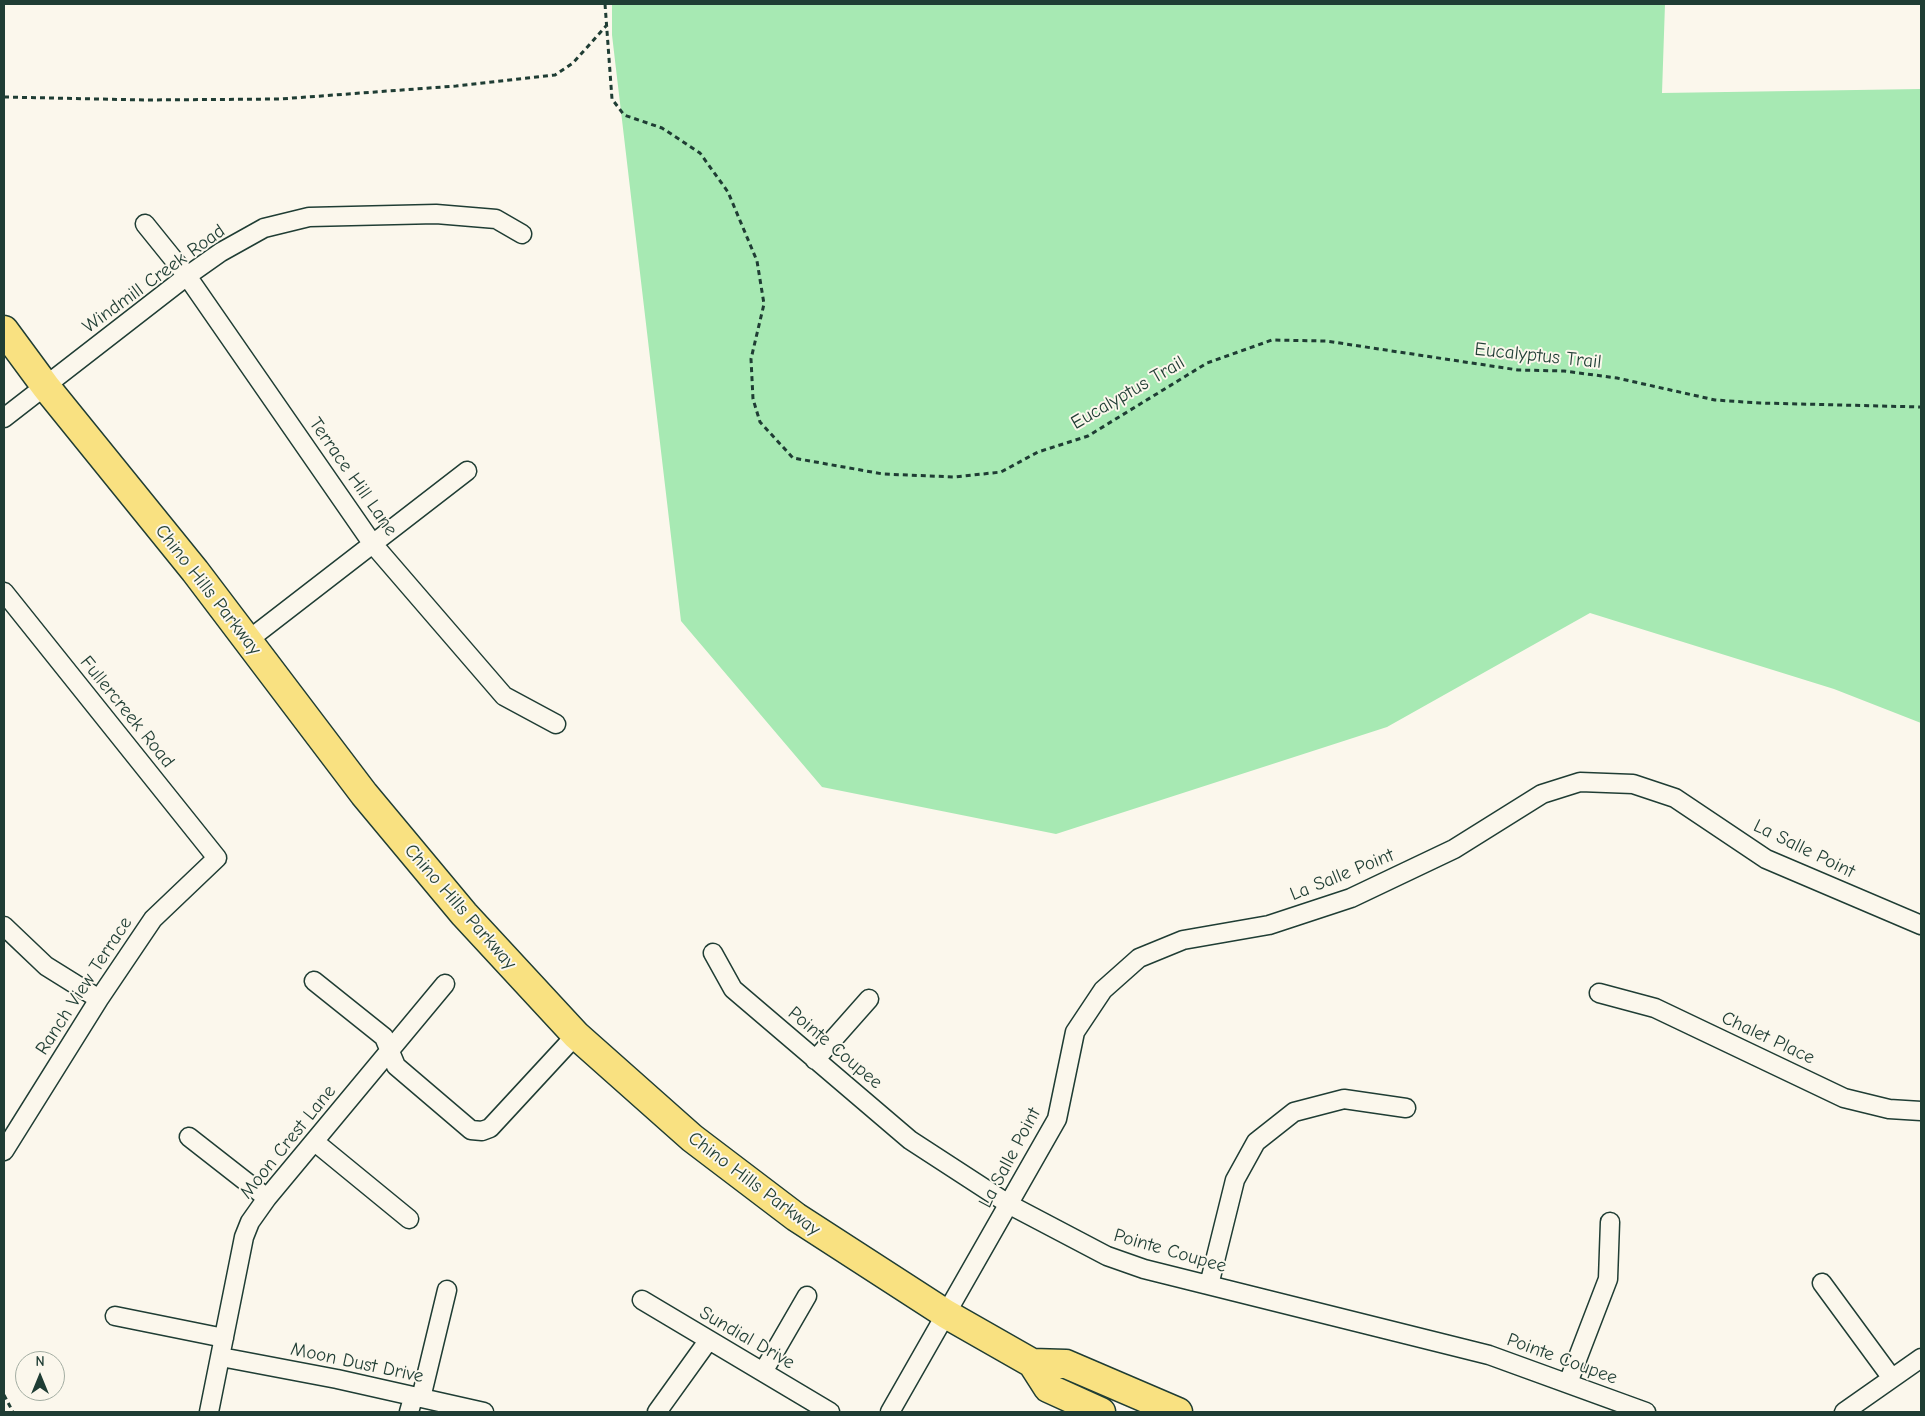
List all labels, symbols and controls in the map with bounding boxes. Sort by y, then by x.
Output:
street label: Windmill Creek Road [78,220,230,338]
street label: Eucalyptus Trail [1473,338,1603,374]
street label: Eucalyptus Trail [1067,351,1189,435]
street label: Terrace Hill Lane [304,413,402,541]
street label: Chino Hills Parkway [150,520,266,660]
street label: Fullercreek Road [75,651,179,773]
street label: La Salle Point [1750,815,1858,883]
street label: Chino Hills Parkway [399,839,521,975]
street label: La Salle Point [1287,844,1397,906]
street label: Ranch View Terrace [31,913,137,1059]
street label: Pointe Coupee [783,1002,887,1094]
street label: Chalet Place [1718,1006,1818,1070]
street label: Moon Crest Lane [235,1080,341,1204]
street label: La Salle Point [974,1104,1046,1212]
street label: Chino Hills Parkway [683,1127,825,1241]
street label: Pointe Coupee [1111,1224,1229,1278]
street label: Sundial Drive [695,1302,799,1374]
street label: Pointe Coupee [1504,1328,1620,1390]
street label: Moon Dust Drive [289,1338,425,1388]
north arrow [15,1351,65,1401]
text: N [35,1353,45,1370]

